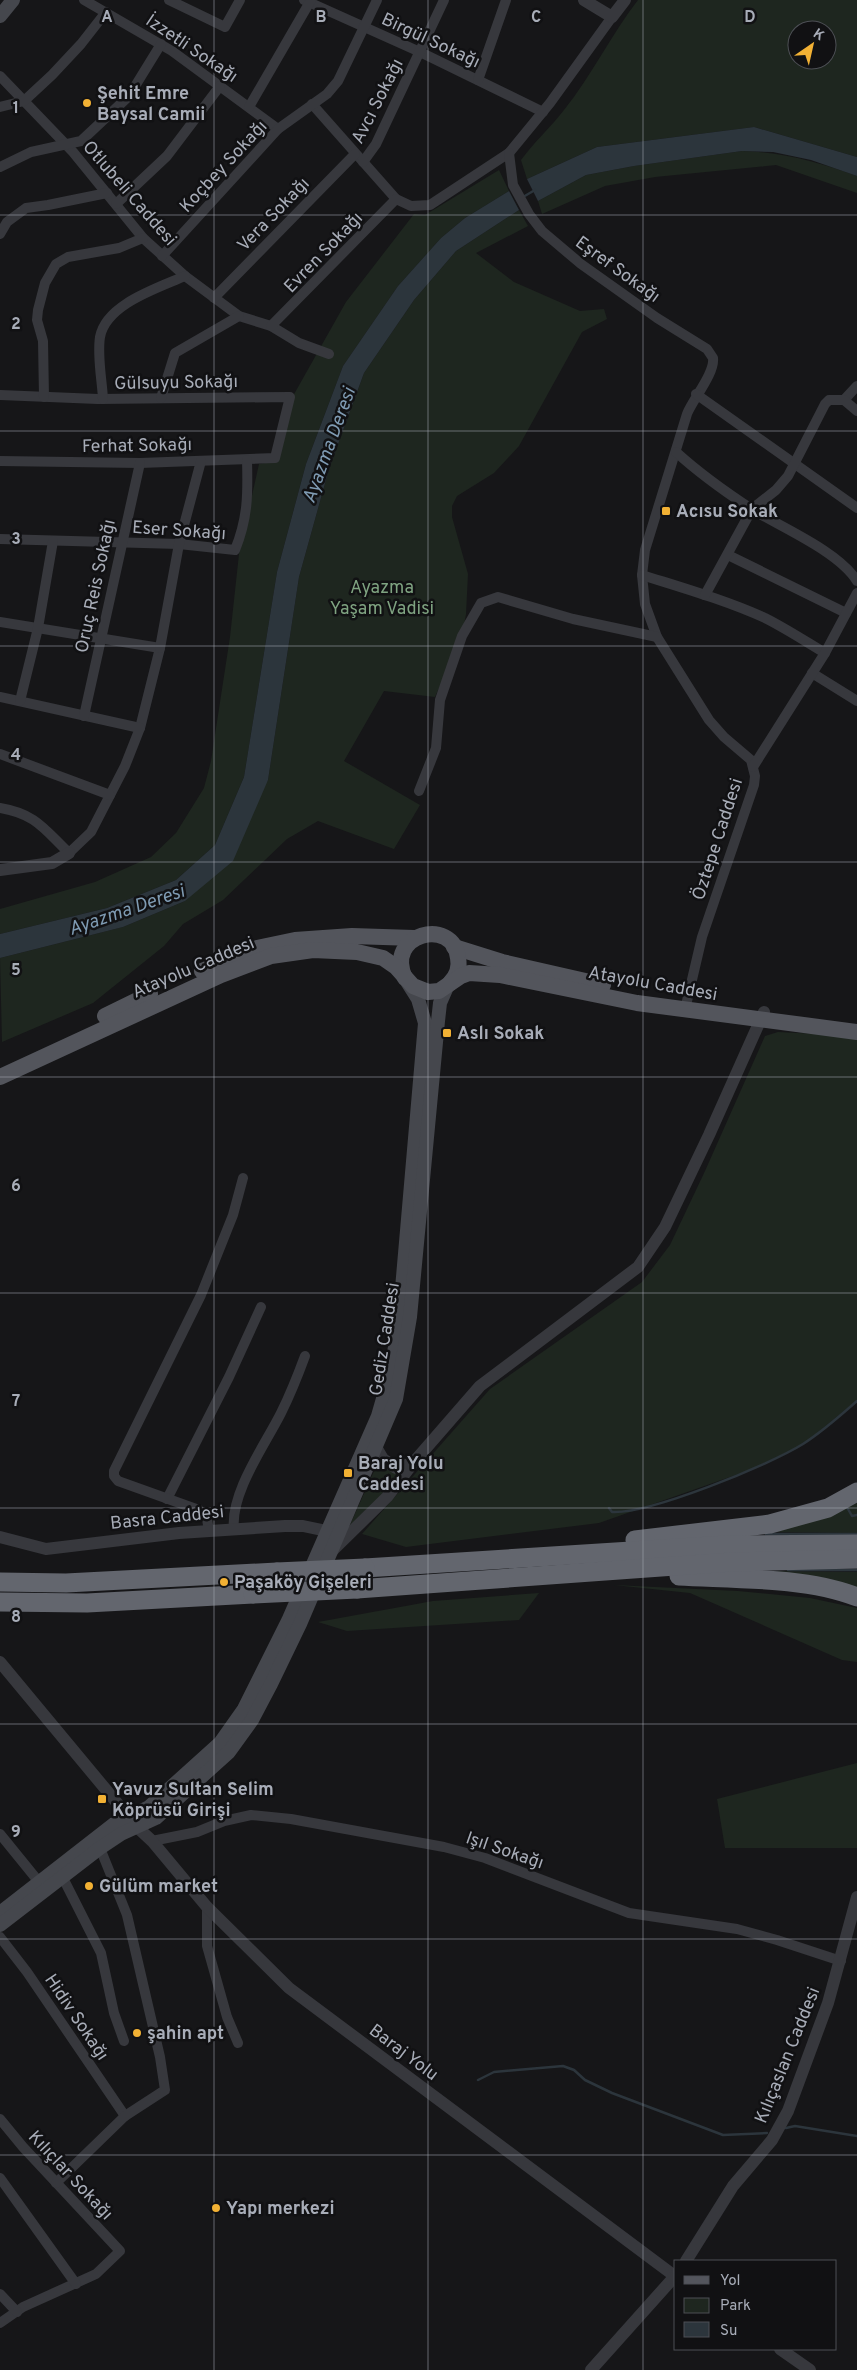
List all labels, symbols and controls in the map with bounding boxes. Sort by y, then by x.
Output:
text: A [101,8,113,28]
street label: İzzetli Sokağı [140,8,243,89]
text: B [315,8,327,28]
street label: Birgül Sokağı [377,8,483,74]
text: C [531,8,541,28]
text: D [744,8,756,28]
north arrow [787,20,837,70]
text: K [810,26,827,45]
street label: Avcı Sokağı [347,55,410,148]
place label: Şehit Emre Baysal Camii [97,83,205,127]
marker: Şehit Emre Baysal Camii [81,97,93,109]
text: 1 [13,99,19,119]
street label: Koçbey Sokağı [175,116,273,218]
street label: Otlubeli Caddesi [77,137,181,251]
street label: Vera Sokağı [233,173,315,257]
street label: Evren Sokağı [280,208,369,298]
street label: Eşref Sokağı [570,232,664,309]
text: 2 [11,315,21,335]
street label: Gülsuyu Sokağı [114,371,238,396]
water label: Ayazma Deresi [298,383,362,507]
street label: Ferhat Sokağı [82,434,192,459]
place label: Acısu Sokak [676,501,778,524]
marker: Acısu Sokak [660,505,672,517]
street label: Oruç Reis Sokağı [71,517,122,655]
street label: Eser Sokağı [131,517,227,546]
text: 3 [11,530,21,550]
park label: Ayazma Yaşam Vadisi [330,577,434,621]
text: 4 [11,746,21,766]
street label: Öztepe Caddesi [686,775,749,903]
water label: Ayazma Deresi [65,879,189,942]
street label: Atayolu Caddesi [129,932,258,1005]
text: 5 [11,961,21,981]
street label: Atayolu Caddesi [586,962,719,1007]
place label: Aslı Sokak [457,1023,544,1046]
marker: Aslı Sokak [441,1027,453,1039]
text: 6 [11,1177,21,1197]
street label: Gediz Caddesi [365,1281,406,1398]
text: 7 [12,1392,20,1412]
place label: Baraj Yolu Caddesi [358,1453,444,1497]
marker: Baraj Yolu Caddesi [342,1467,354,1479]
street label: Basra Caddesi [109,1501,225,1536]
place label: Paşaköy Gişeleri [234,1572,372,1595]
marker: Paşaköy Gişeleri [218,1576,230,1588]
text: 8 [11,1608,21,1628]
place label: Yavuz Sultan Selim Köprüsü Girişi [112,1779,274,1823]
marker: Yavuz Sultan Selim Köprüsü Girişi [96,1793,108,1805]
text: 9 [11,1823,21,1843]
street label: Işıl Sokağı [463,1827,546,1875]
place label: Gülüm market [99,1876,218,1899]
marker: Gülüm market [83,1880,95,1892]
street label: Hidiv Sokağı [38,1970,113,2066]
street label: Kılıçaslan Caddesi [751,1984,826,2127]
street label: Baraj Yolu [364,2020,442,2087]
place label: şahin apt [147,2023,224,2046]
marker: şahin apt [131,2027,143,2039]
street label: Kılıçlar Sokağı [22,2126,117,2226]
place label: Yapı merkezi [226,2198,335,2221]
marker: Yapı merkezi [210,2202,222,2214]
legend [674,2260,837,2350]
text: Yol [720,2272,741,2291]
text: Park [720,2297,751,2316]
text: Su [720,2322,737,2341]

